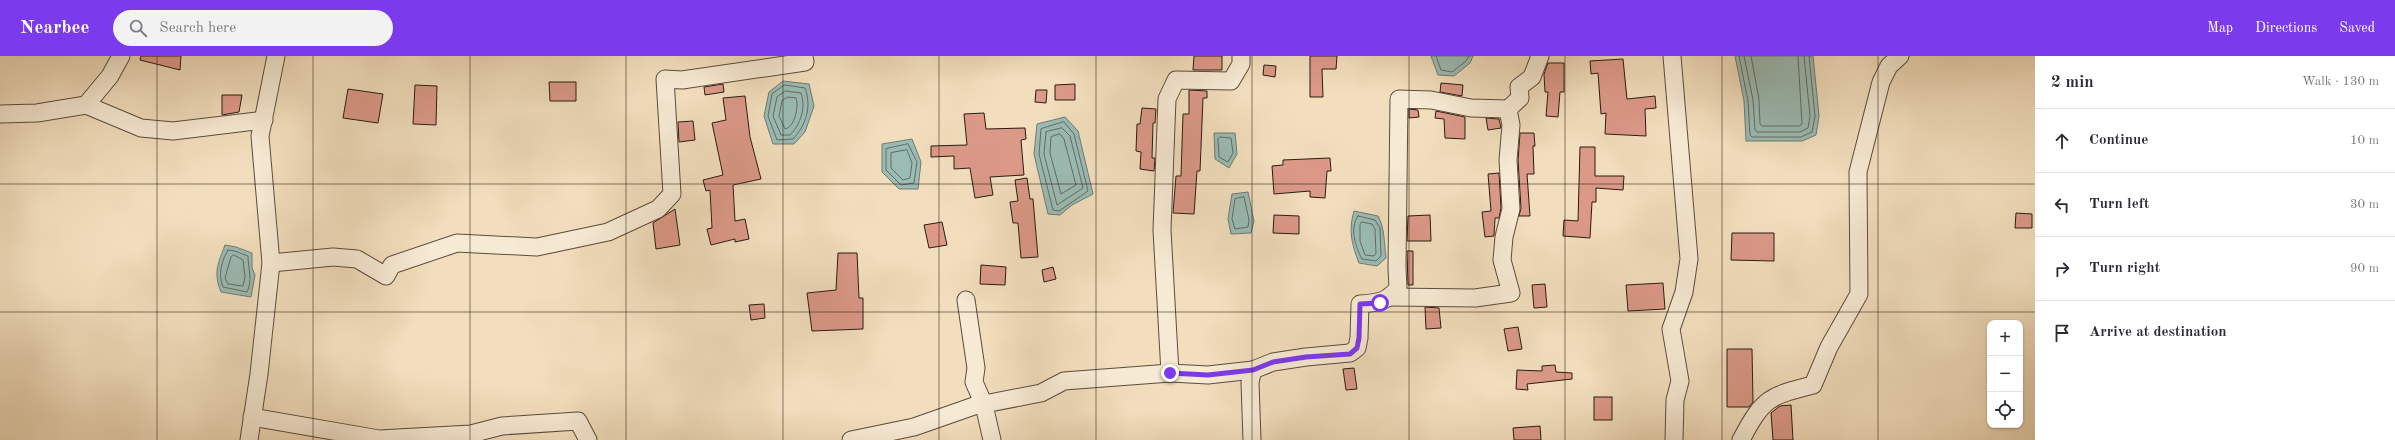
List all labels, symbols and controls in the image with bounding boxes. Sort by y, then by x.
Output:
search box [113,10,393,46]
icon: search [127,17,149,39]
text: Nearbee [20,19,89,38]
text: Search here [159,21,236,36]
text: Map [2207,21,2233,35]
text: Directions [2255,21,2317,35]
text: Saved [2339,21,2375,35]
text: 2 min [2051,74,2094,91]
text: Walk · 130 m [2302,75,2379,88]
icon: ahead [2051,130,2073,152]
text: Continue [2089,133,2148,148]
text: 10 m [2350,134,2379,147]
icon: left [2051,194,2073,216]
text: Turn left [2089,197,2149,212]
text: 30 m [2350,198,2379,211]
icon: right [2051,258,2073,280]
text: Turn right [2089,261,2160,276]
text: 90 m [2350,262,2379,275]
route start [1371,294,1389,312]
map controls [1987,320,2023,428]
button: + [1987,320,2023,356]
icon: arrive [2051,322,2073,344]
text: Arrive at destination [2089,325,2227,340]
button: − [1987,356,2023,392]
route end [1161,364,1179,382]
button: locate [1987,392,2023,428]

